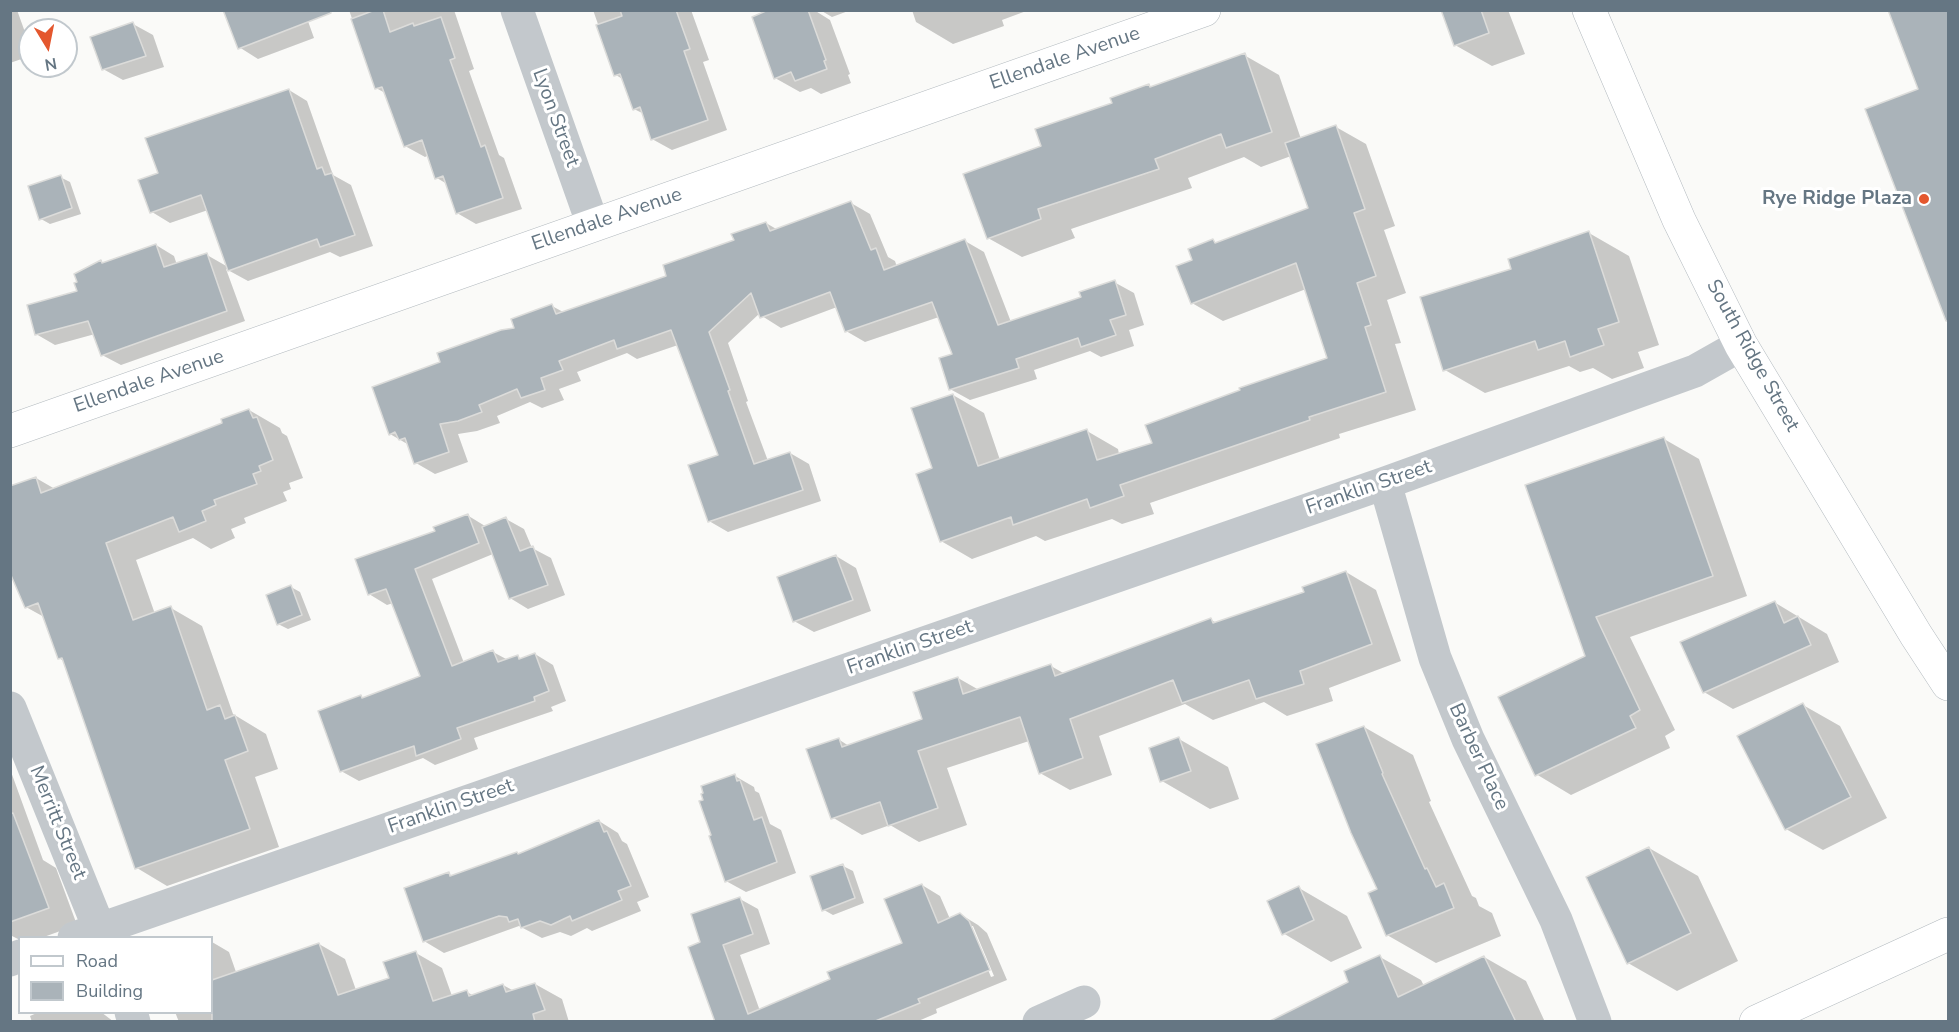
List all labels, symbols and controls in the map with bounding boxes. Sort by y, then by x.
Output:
north arrow [18,18,78,78]
street label: Ellendale Avenue [987,22,1143,96]
text: N [43,52,59,76]
street label: Lyon Street [526,66,584,170]
street label: Ellendale Avenue [529,183,685,257]
place label: Rye Ridge Plaza [1762,187,1912,211]
marker: Rye Ridge Plaza [1917,192,1931,206]
street label: South Ridge Street [1700,276,1804,436]
street label: Ellendale Avenue [71,345,227,419]
street label: Franklin Street [1303,455,1435,521]
street label: Franklin Street [844,615,976,681]
street label: Barber Place [1443,700,1513,814]
street label: Merritt Street [23,763,91,883]
street label: Franklin Street [385,774,517,840]
legend [18,936,213,1014]
text: Road [76,949,118,973]
text: Building [76,979,143,1003]

